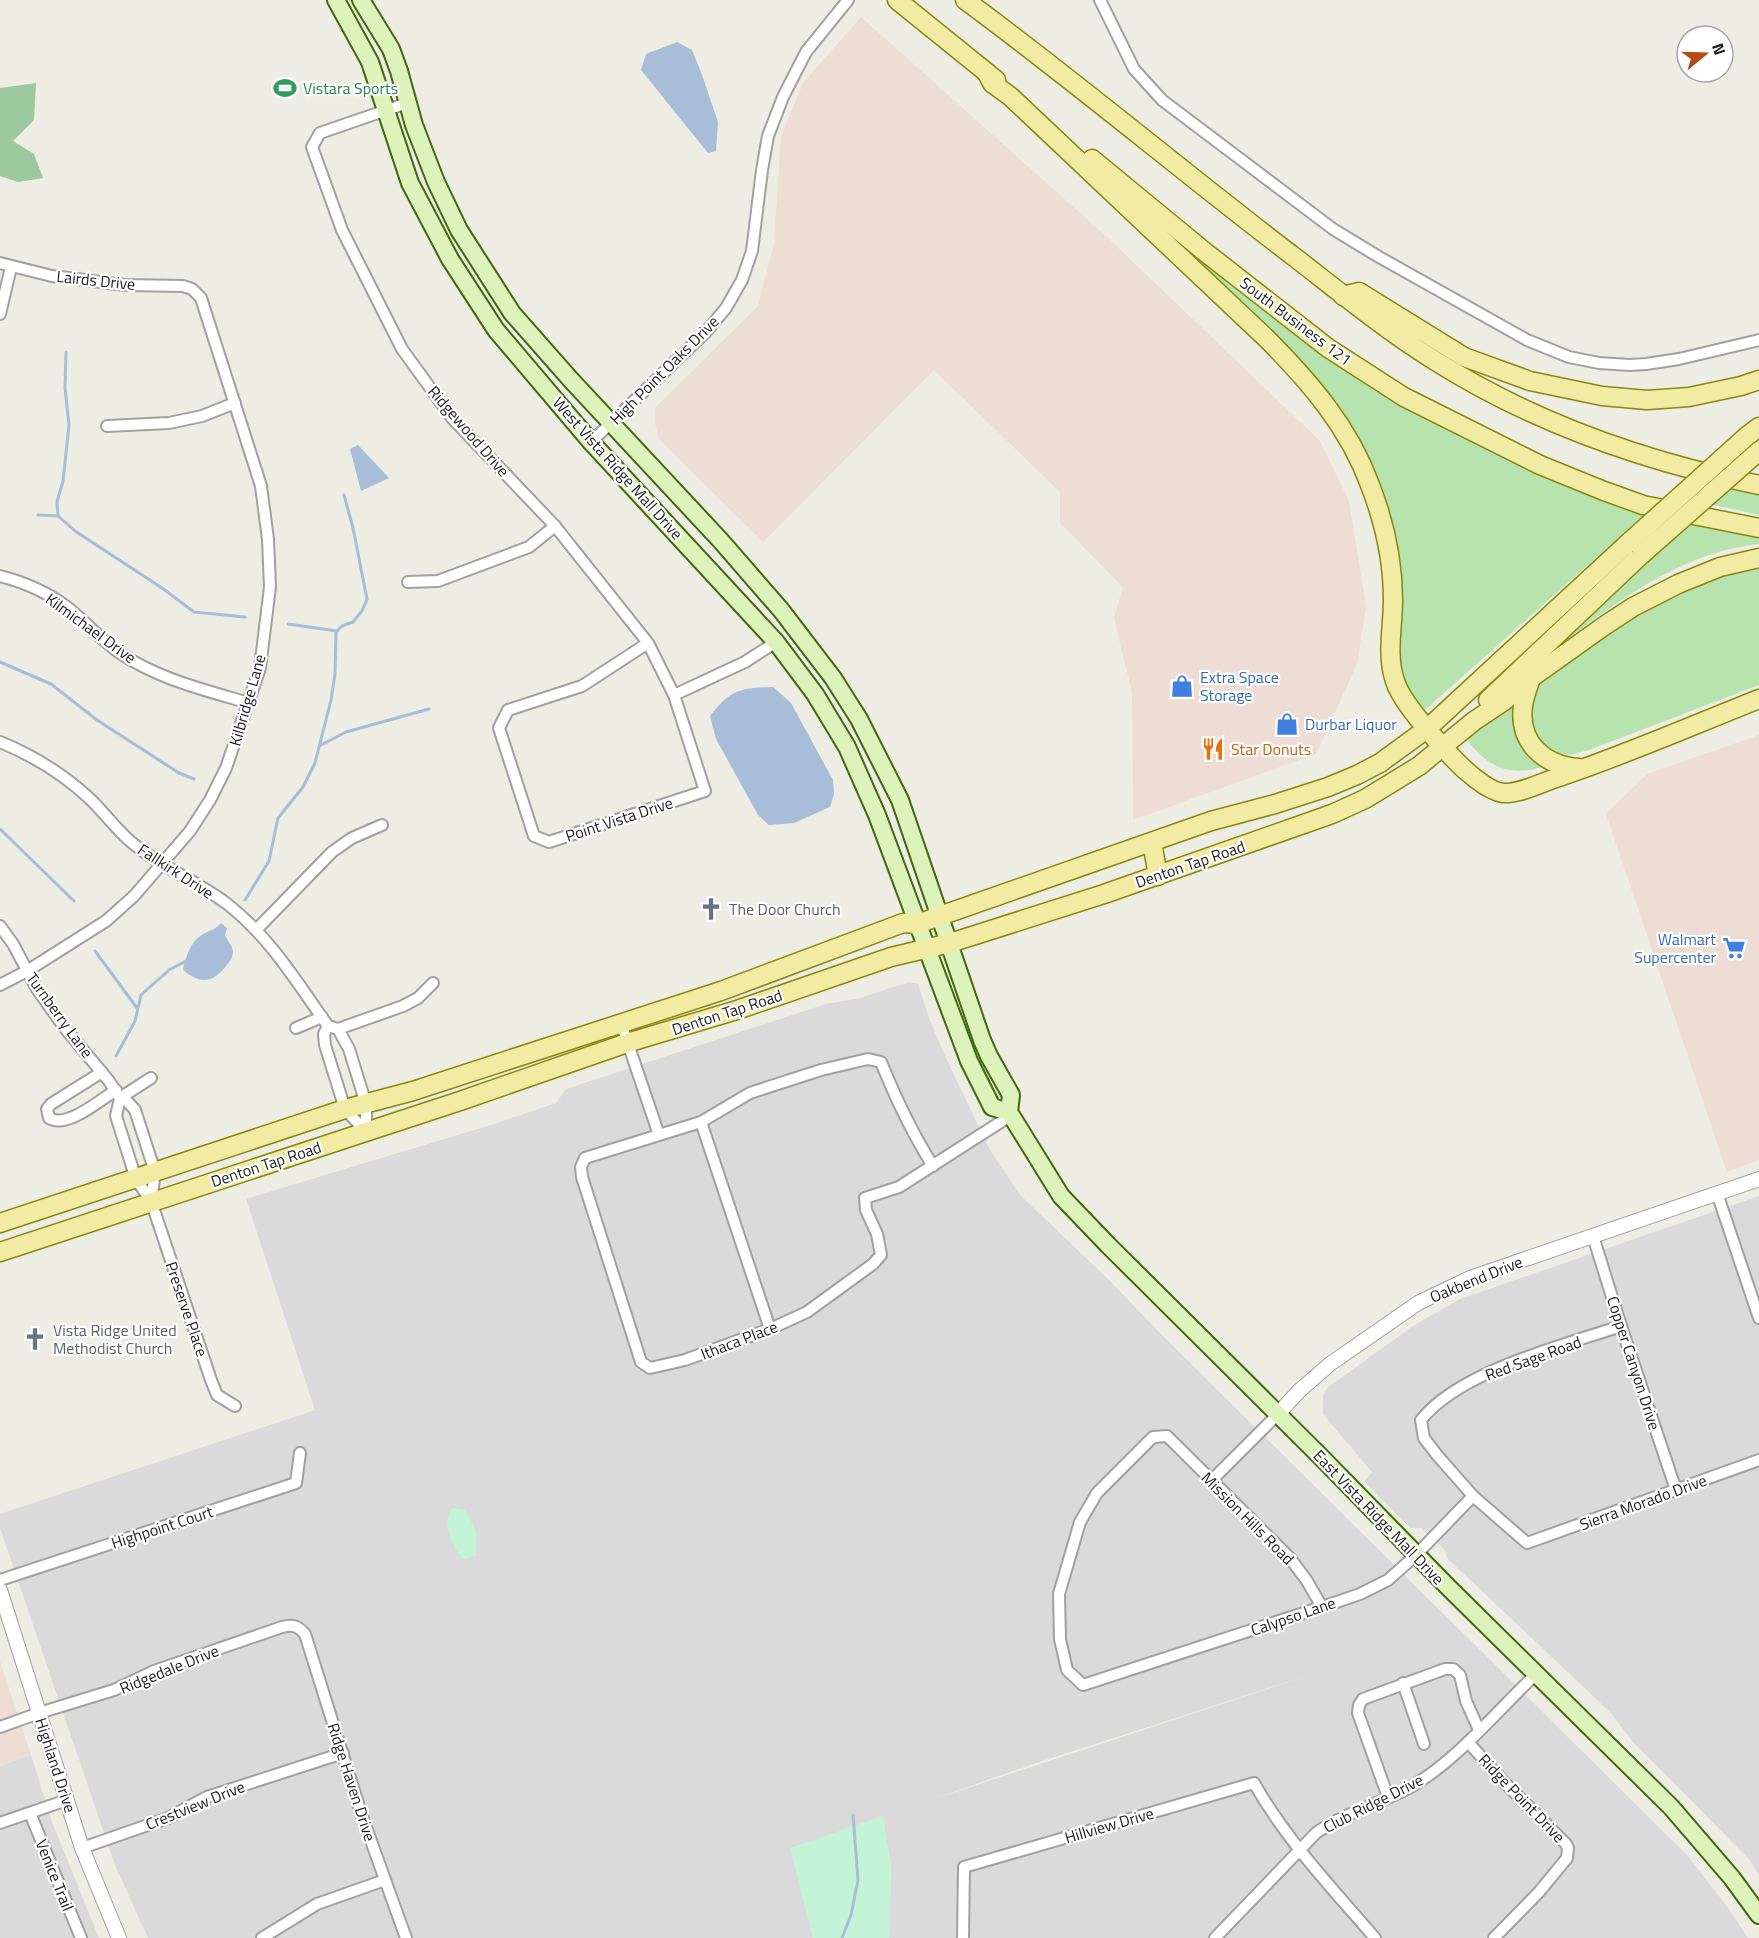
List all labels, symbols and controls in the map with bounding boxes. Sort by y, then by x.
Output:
north arrow [1675,24,1735,84]
text: N [1706,40,1732,58]
sports icon: Vistara Sports [272,75,298,101]
place label: Vistara Sports [303,76,398,100]
street label: Lairds Drive [55,264,137,296]
street label: South Business 121 [1235,271,1357,371]
street label: High Point Oaks Drive [604,310,724,430]
street label: Ridgewood Drive [423,380,515,482]
street label: West Vista Ridge Mall Drive [547,391,689,545]
street label: Kilmichael Drive [41,587,141,669]
street label: Kilbridge Lane [222,651,272,749]
place label: Extra Space Storage [1200,665,1279,707]
shop icon: Extra Space Storage [1169,673,1195,699]
shop icon: Durbar Liquor [1274,711,1300,737]
place label: Durbar Liquor [1305,712,1397,736]
restaurant icon: Star Donuts [1200,736,1226,762]
place label: Star Donuts [1231,737,1311,761]
street label: Point Vista Drive [562,790,676,848]
street label: Denton Tap Road [1132,834,1248,894]
street label: Fallkirk Drive [133,837,219,905]
church icon: The Door Church [698,896,724,922]
place label: The Door Church [729,897,841,921]
place label: Walmart Supercenter [1634,927,1716,969]
supermarket icon: Walmart Supercenter [1721,935,1747,961]
street label: Turnberry Lane [21,967,99,1063]
street label: Denton Tap Road [669,983,785,1041]
street label: Denton Tap Road [208,1135,324,1193]
street label: Oakbend Drive [1426,1249,1526,1309]
street label: Preserve Place [159,1258,215,1360]
street label: Copper Canyon Drive [1601,1293,1667,1433]
street label: Ithaca Place [697,1314,781,1366]
place label: Vista Ridge United Methodist Church [53,1318,177,1360]
church icon: Vista Ridge United Methodist Church [22,1326,48,1352]
street label: Red Sage Road [1481,1329,1585,1387]
street label: East Vista Ridge Mall Drive [1308,1444,1450,1590]
street label: Mission Hills Road [1196,1466,1300,1570]
street label: Sierra Morado Drive [1576,1468,1710,1536]
street label: Highpoint Court [108,1499,216,1555]
street label: Calypso Lane [1247,1590,1339,1642]
street label: Ridgedale Drive [116,1638,222,1700]
street label: Highland Drive [29,1714,83,1816]
street label: Ridge Haven Drive [322,1720,382,1844]
street label: Ridge Point Drive [1473,1748,1571,1848]
street label: Club Ridge Drive [1319,1767,1427,1839]
street label: Crestview Drive [142,1774,248,1836]
street label: Hillview Drive [1062,1801,1156,1849]
street label: Venice Trail [30,1836,80,1914]

